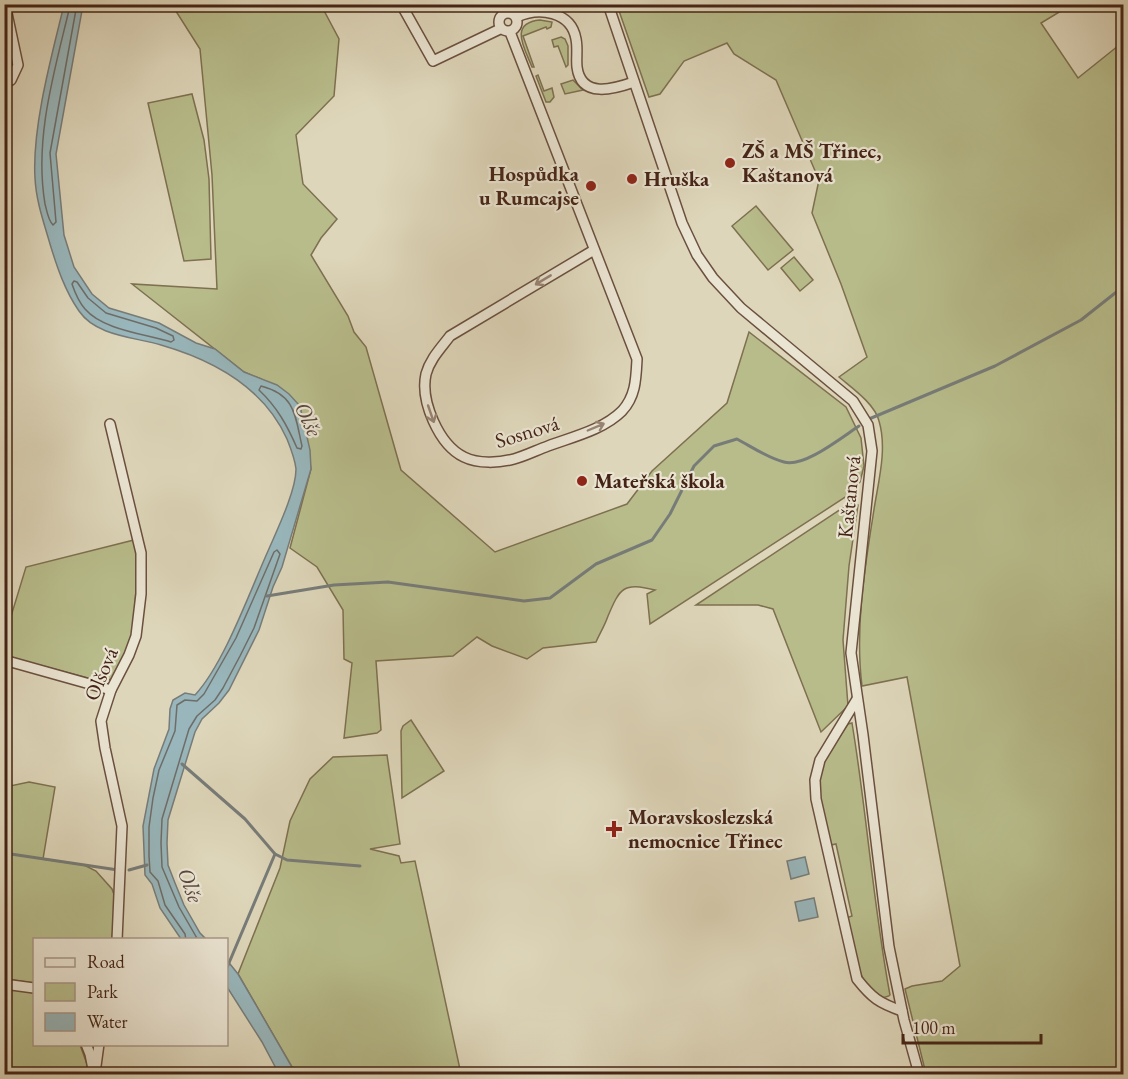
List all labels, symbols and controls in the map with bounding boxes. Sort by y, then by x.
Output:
place label: ZŠ a MŠ Třinec, Kaštanová [742,137,881,188]
marker: ZŠ a MŠ Třinec, Kaštanová [723,156,737,170]
place label: Hospůdka u Rumcajse [479,160,580,211]
place label: Hruška [644,165,710,192]
marker: Hruška [625,172,639,186]
marker: Hospůdka u Rumcajse [584,179,598,193]
one-way arrow [535,274,552,286]
water label: Olše [288,397,329,442]
one-way arrow [427,404,438,423]
street label: Sosnová [492,409,563,454]
one-way arrow [587,421,605,432]
street label: Kaštanová [831,454,866,540]
place label: Mateřská škola [594,467,725,494]
marker: Mateřská škola [575,474,589,488]
street label: Olšová [77,643,124,704]
place label: Moravskoslezská nemocnice Třinec [628,803,783,854]
marker: Moravskoslezská nemocnice Třinec [605,820,623,838]
water label: Olše [171,864,210,907]
legend [33,938,228,1046]
text: Road [87,950,126,973]
text: Park [87,980,118,1003]
scale bar [903,1007,1041,1045]
text: Water [87,1010,128,1033]
text: 100 m [912,1016,956,1039]

